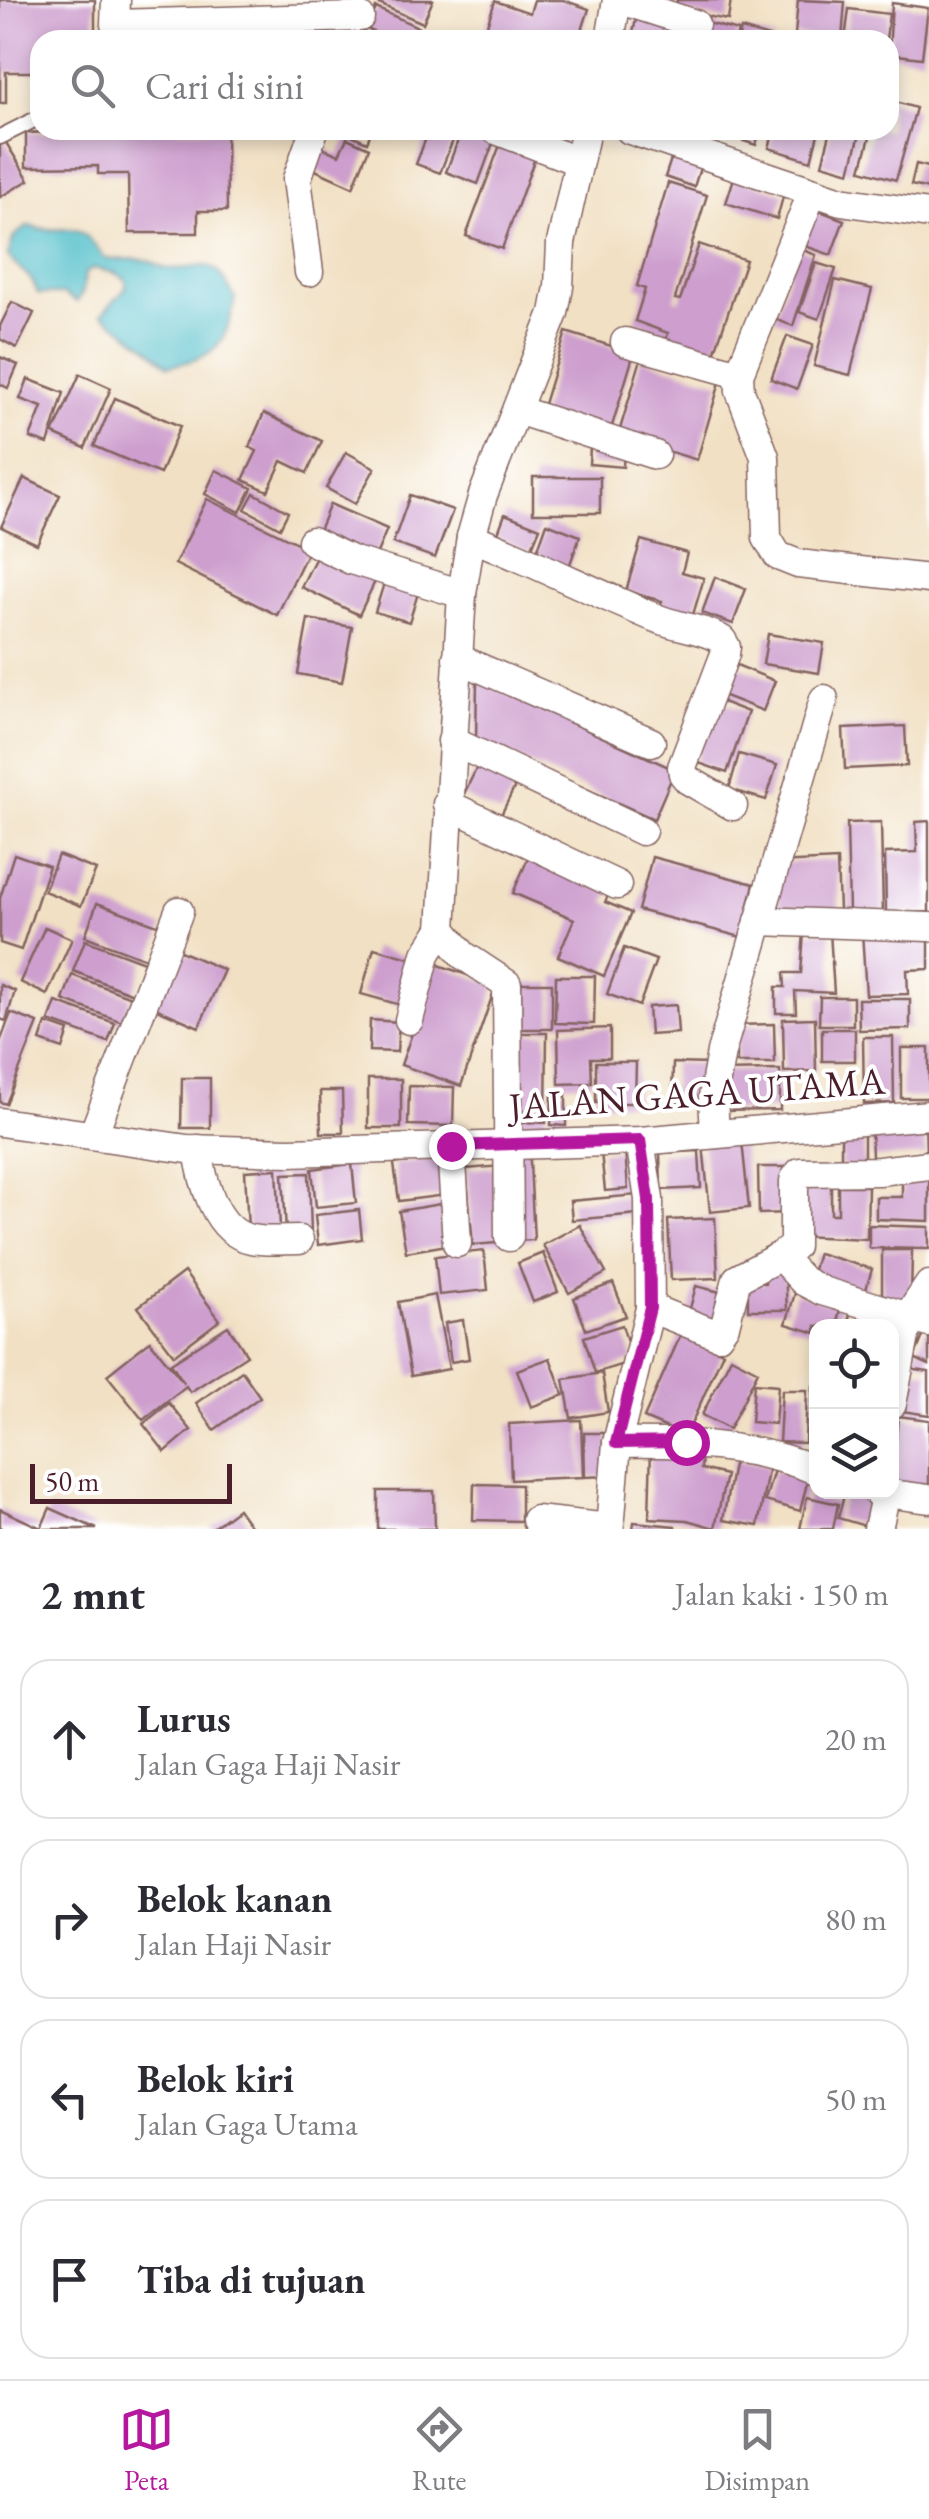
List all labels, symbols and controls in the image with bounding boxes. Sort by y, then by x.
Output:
search box [30,30,899,140]
icon: search [65,58,120,113]
text: Cari di sini [145,61,304,110]
street label: JALAN GAGA UTAMA [504,1055,887,1131]
route end [429,1124,475,1170]
map controls [809,1319,899,1499]
button: locate [809,1319,899,1409]
button: layers [809,1409,899,1499]
route start [664,1420,710,1466]
scale bar [30,1459,232,1504]
text: 50 m [45,1463,99,1499]
text: 2 mnt [40,1567,145,1622]
text: Jalan kaki · 150 m [674,1573,889,1615]
text: Lurus [137,1694,231,1743]
icon: ahead [42,1712,97,1767]
text: 20 m [825,1718,887,1760]
text: Jalan Gaga Haji Nasir [137,1743,400,1785]
text: Belok kanan [137,1874,332,1923]
icon: right [42,1892,97,1947]
text: 80 m [825,1898,887,1940]
text: Jalan Haji Nasir [137,1923,331,1965]
text: Belok kiri [137,2054,294,2103]
icon: left [42,2072,97,2127]
text: 50 m [825,2078,887,2120]
text: Jalan Gaga Utama [137,2103,358,2145]
icon: arrive [42,2252,97,2307]
text: Tiba di tujuan [137,2255,366,2304]
tab: Peta [119,2402,174,2498]
tab: Rute [412,2402,467,2498]
tab: Disimpan [704,2402,810,2498]

